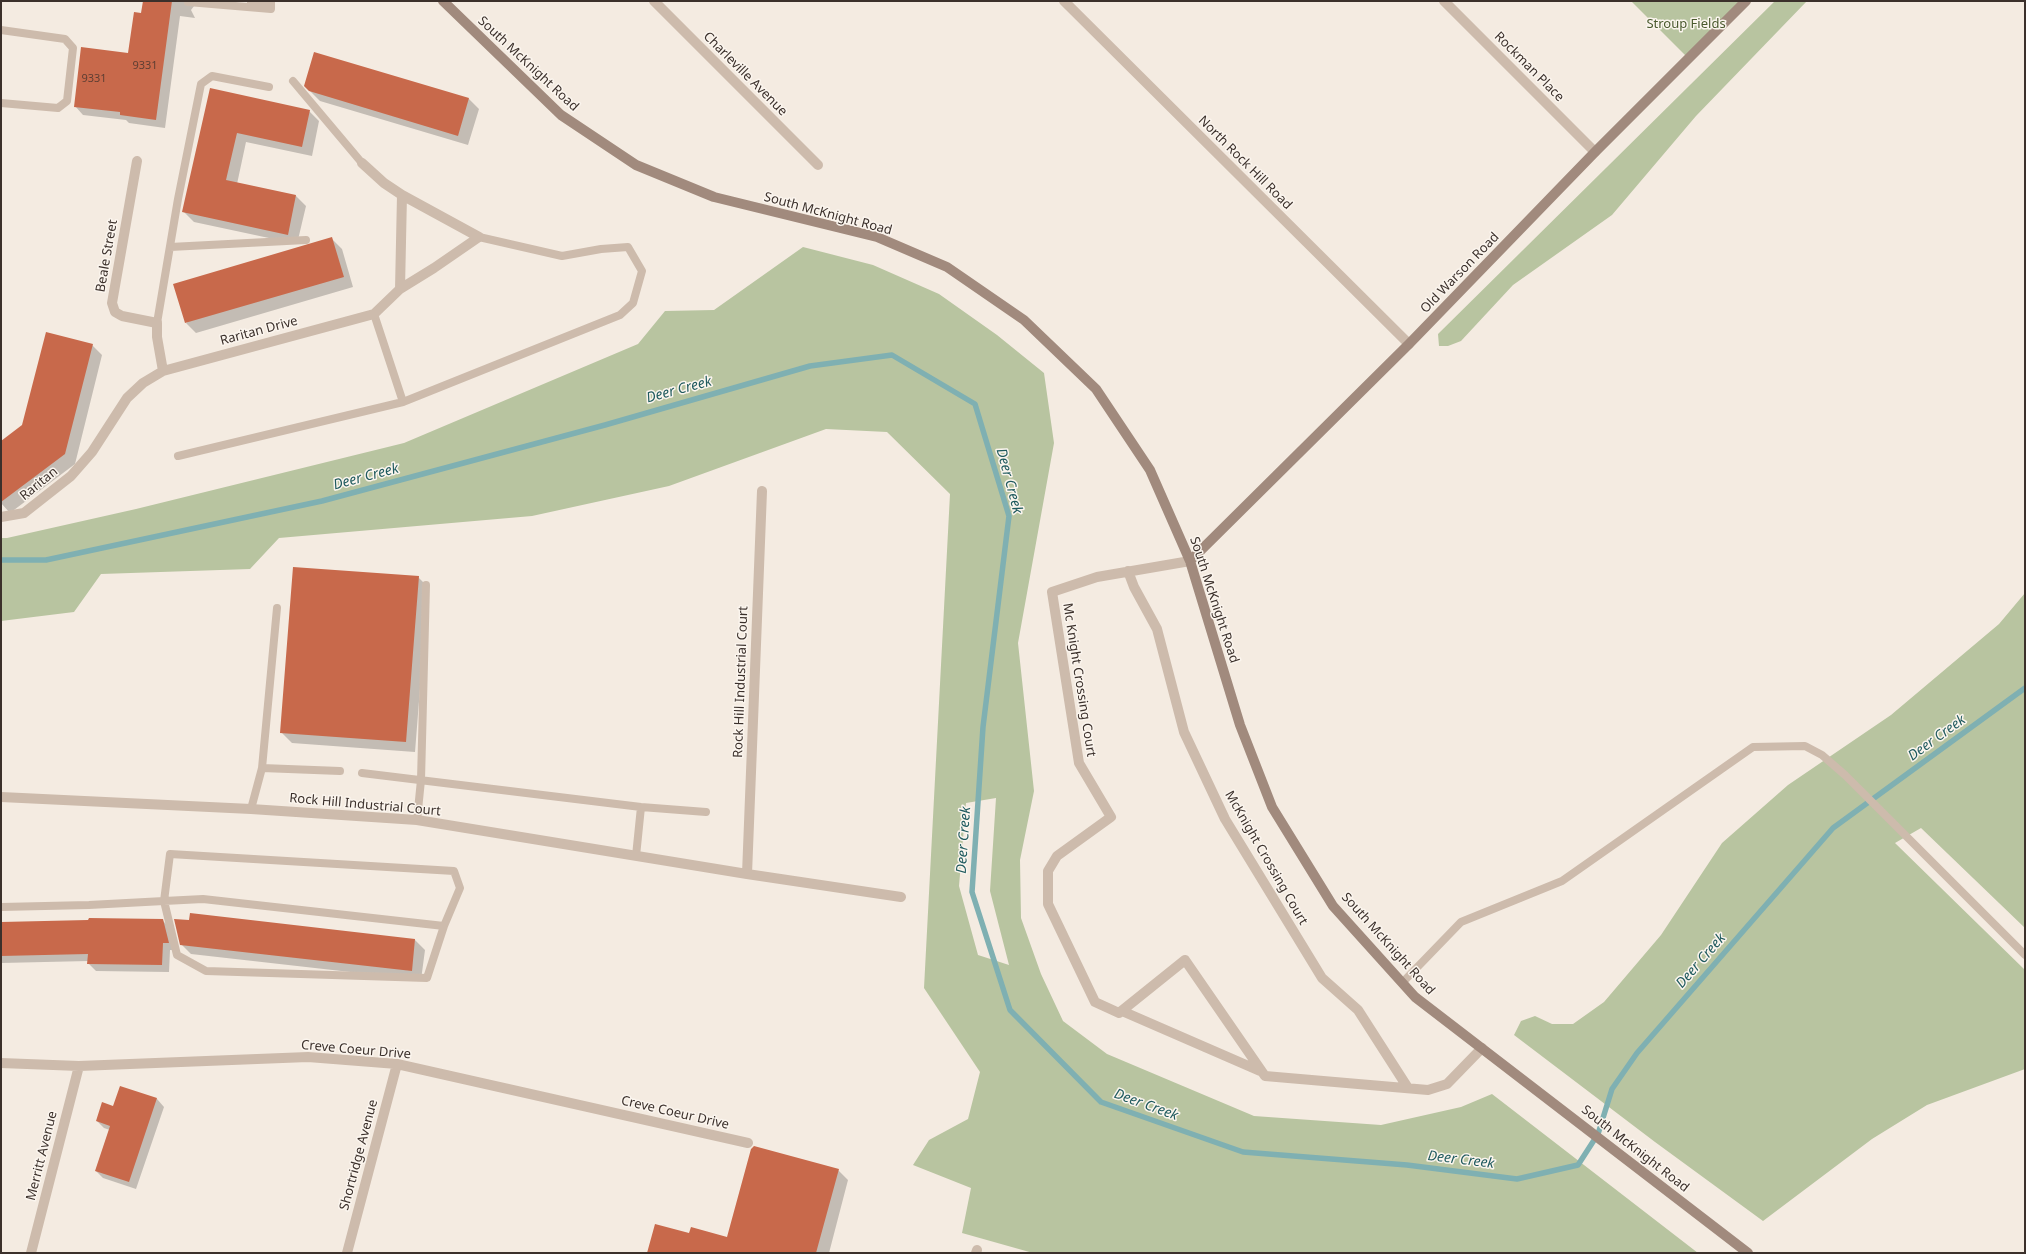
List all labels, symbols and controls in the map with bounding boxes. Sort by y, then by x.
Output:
street label: South McKnight Road [474,13,582,115]
park label: Stroup Fields [1646,16,1726,32]
street label: Charleville Avenue [700,29,790,119]
street label: Rockman Place [1491,29,1567,105]
house number: 9331 [132,59,158,73]
house number: 9331 [81,72,107,86]
street label: North Rock Hill Road [1195,113,1295,213]
street label: South McKnight Road [762,189,894,239]
street label: Beale Street [93,218,121,294]
street label: Old Warson Road [1418,229,1502,317]
street label: Raritan Drive [219,313,299,349]
water label: Deer Creek [644,373,714,407]
water label: Deer Creek [992,446,1026,516]
water label: Deer Creek [331,460,401,494]
street label: Raritan [17,464,61,504]
street label: South McKnight Road [1186,535,1242,665]
street label: Mc Knight Crossing Court [1059,602,1099,758]
street label: Rock Hill Industrial Court [731,606,751,758]
water label: Deer Creek [1905,712,1969,764]
street label: McKnight Crossing Court [1221,788,1311,928]
street label: Rock Hill Industrial Court [289,791,441,819]
water label: Deer Creek [953,806,975,874]
street label: South McKnight Road [1338,890,1438,998]
water label: Deer Creek [1673,930,1729,992]
street label: Creve Coeur Drive [301,1037,411,1063]
water label: Deer Creek [1112,1086,1180,1124]
street label: Creve Coeur Drive [620,1093,730,1133]
street label: Shortridge Avenue [337,1098,381,1212]
street label: South McKnight Road [1578,1102,1692,1196]
street label: Merritt Avenue [23,1110,61,1202]
water label: Deer Creek [1427,1148,1495,1172]

